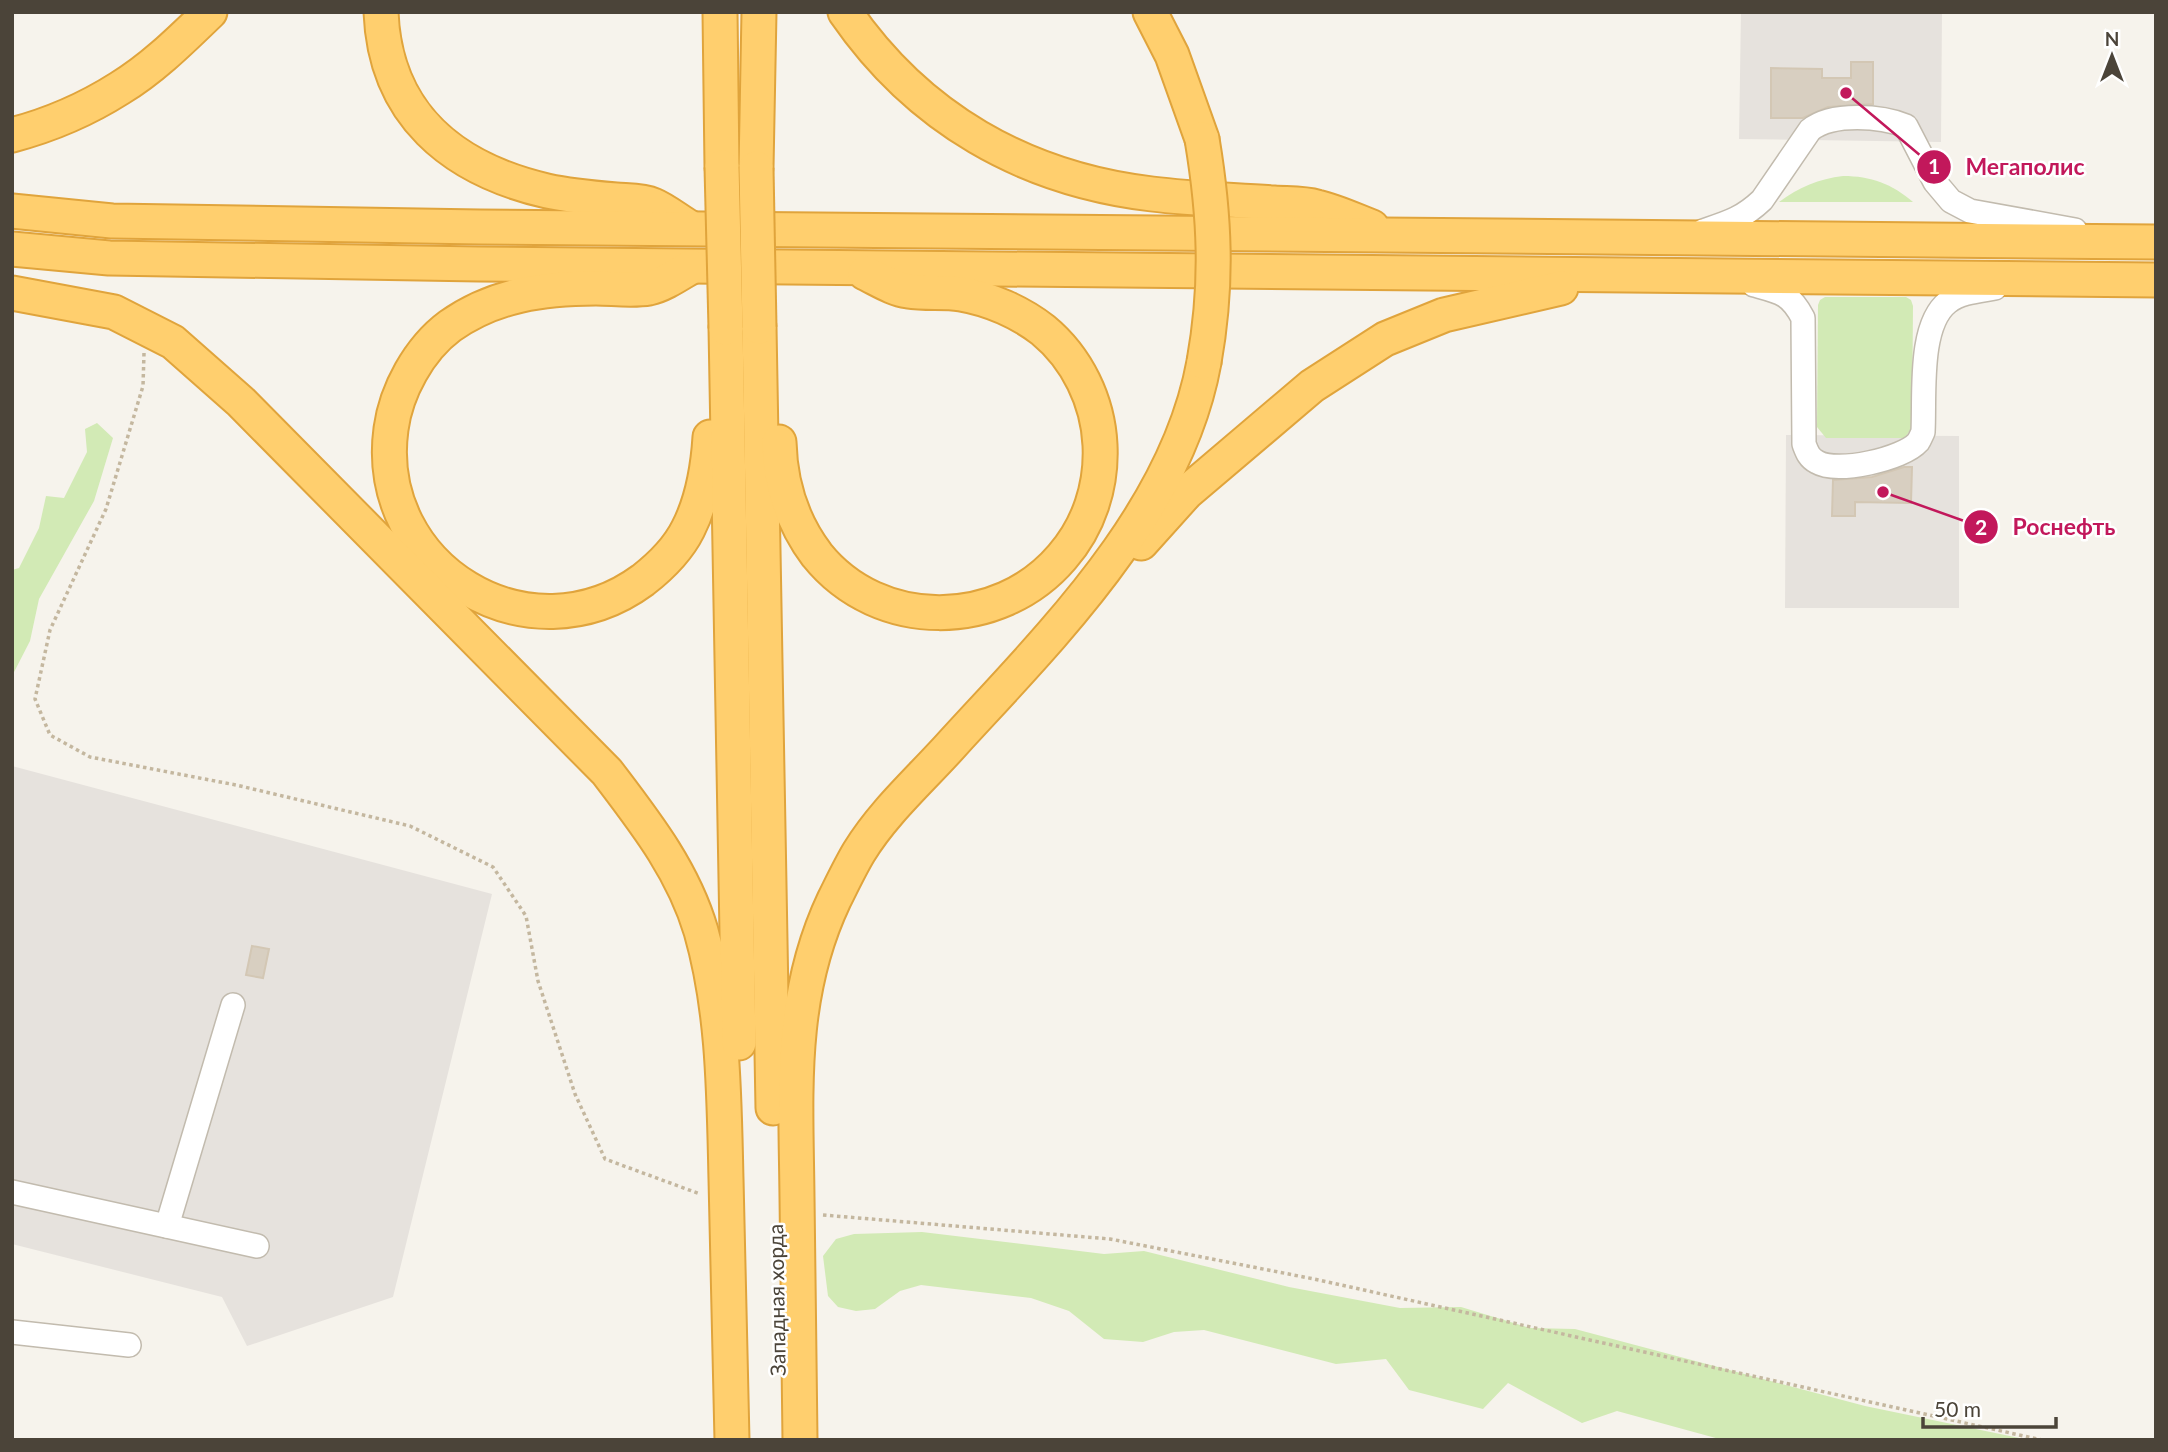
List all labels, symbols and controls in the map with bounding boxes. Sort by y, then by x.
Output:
north arrow [2077,21,2147,91]
text: N [2105,27,2119,50]
callout: Мегаполис [1917,145,2099,189]
text: Мегаполис [1965,152,2085,180]
text: 1 [1928,153,1940,178]
callout: Роснефть [1963,505,2129,549]
text: Роснефть [2013,512,2115,540]
text: 2 [1975,514,1987,539]
street label: Западная хорда [762,1224,790,1376]
scale bar [1923,1386,2056,1430]
text: 50 m [1934,1396,1981,1421]

